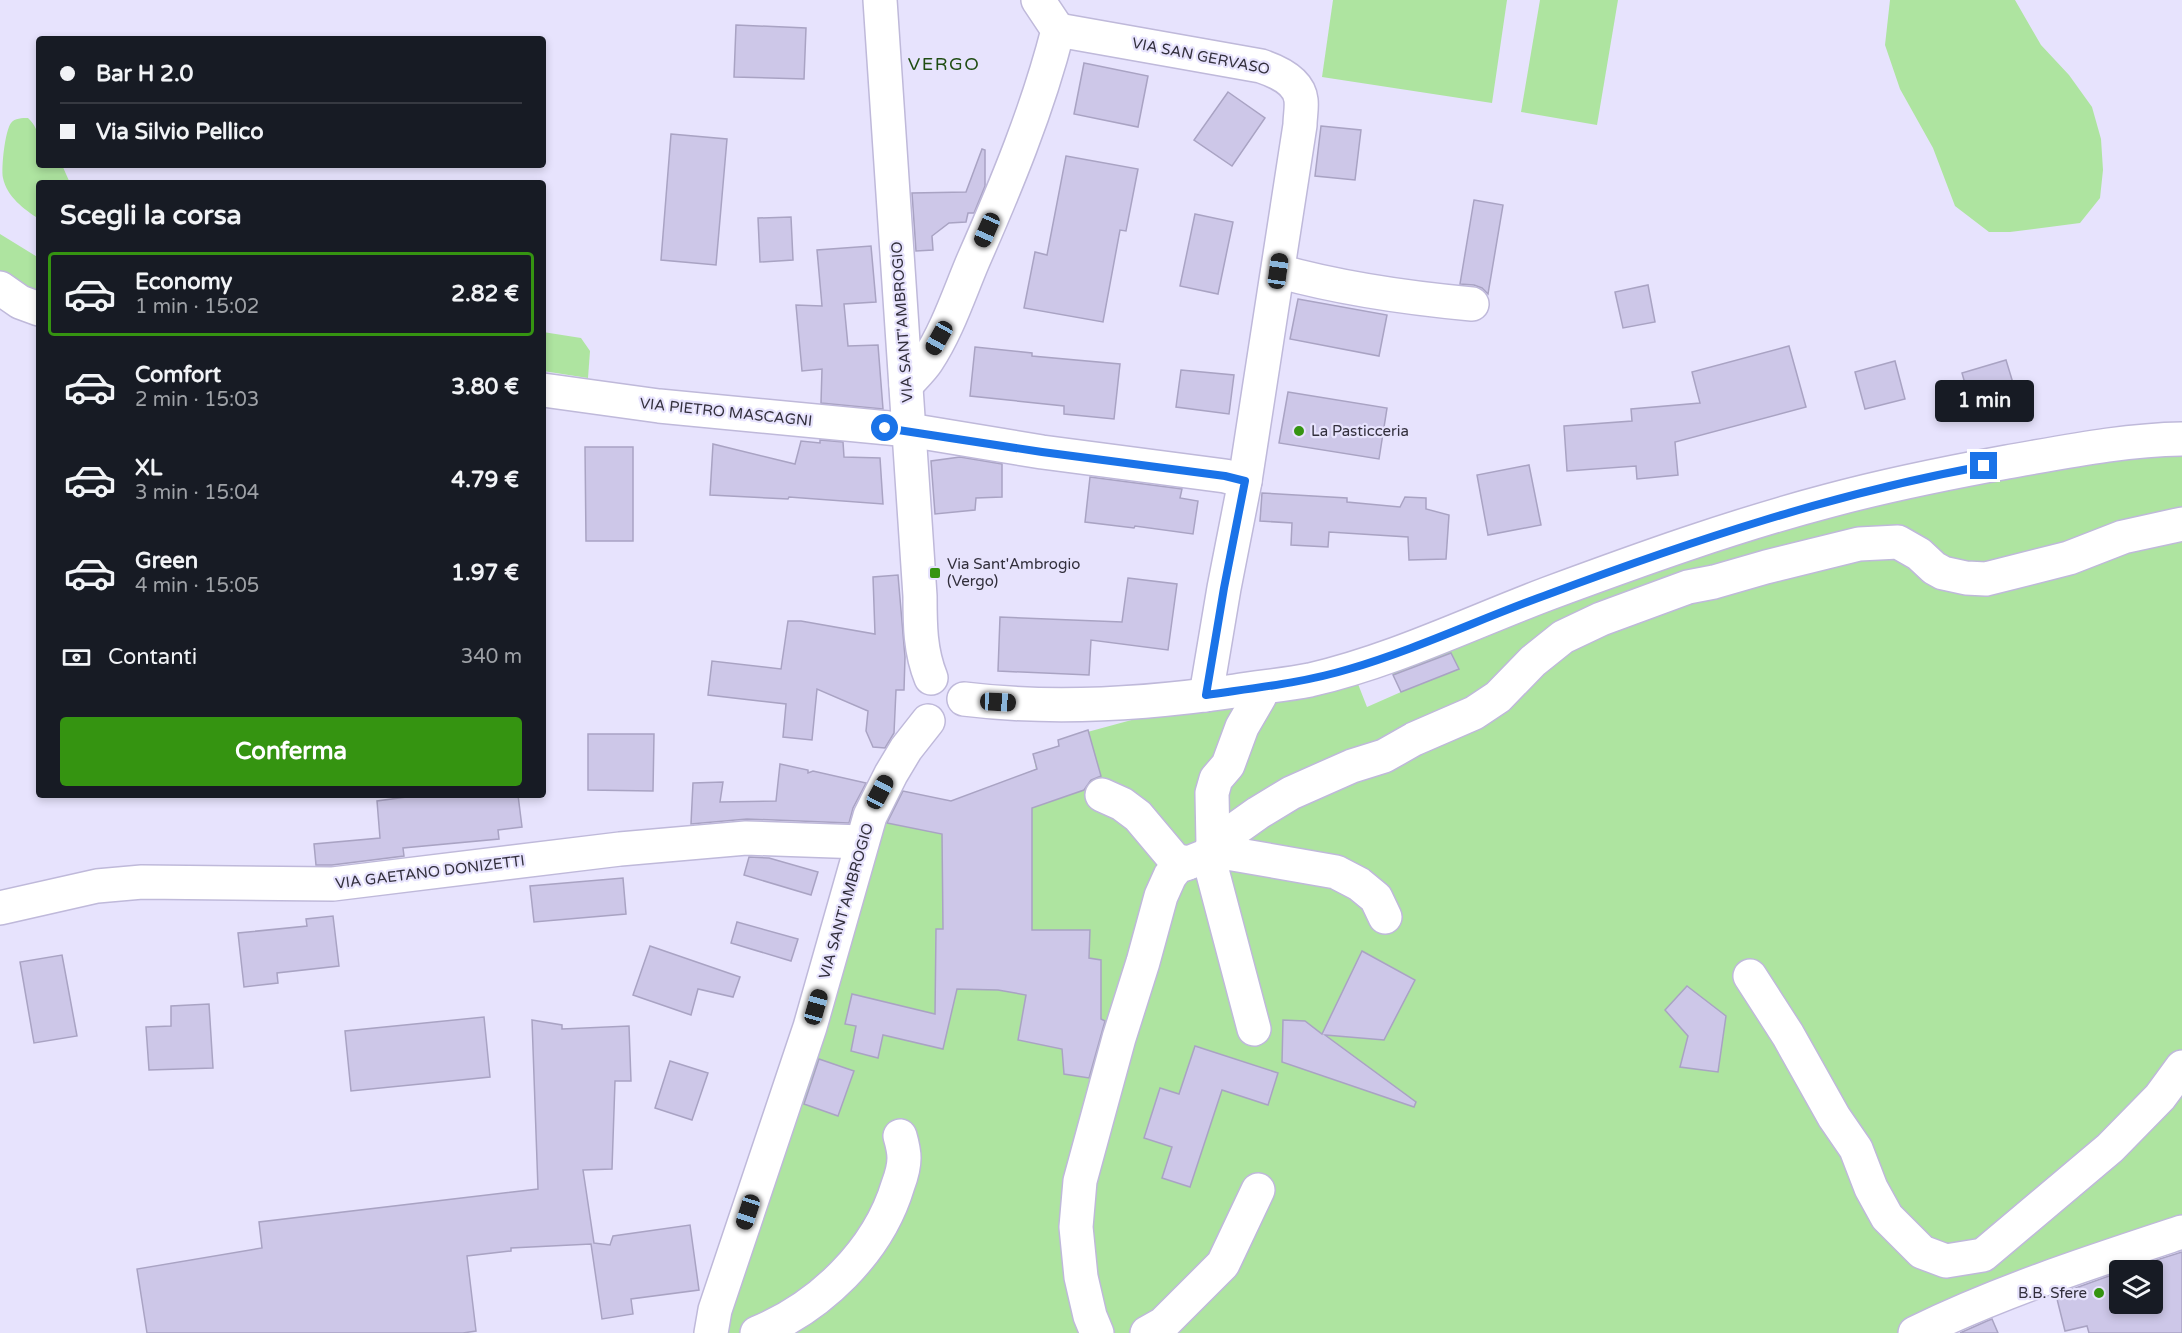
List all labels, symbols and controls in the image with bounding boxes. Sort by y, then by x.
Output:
street label: VIA SAN GERVASO [1131,34,1271,78]
district label: VERGO [908,53,980,75]
text: Bar H 2.0 [96,61,193,87]
text: Via Silvio Pellico [96,119,264,145]
text: Scegli la corsa [60,199,242,232]
car [971,210,1003,250]
street label: VIA SANT'AMBROGIO [887,241,917,403]
car [1267,252,1289,290]
icon: car [63,267,117,321]
text: Economy [135,269,232,295]
text: 2.82 € [451,281,519,307]
text: 1 min · 15:02 [135,295,259,319]
car [922,318,956,358]
icon: car [63,360,117,414]
text: Comfort [135,362,221,388]
text: 3.80 € [451,374,519,400]
callout: 1 min [1934,379,2034,421]
text: 2 min · 15:03 [135,388,259,412]
text: 1 min [1958,389,2011,413]
street label: VIA PIETRO MASCAGNI [639,394,813,430]
route start [871,414,898,441]
place label: La Pasticceria [1311,422,1409,440]
marker: La Pasticceria [1292,424,1306,438]
route end [1970,452,1997,479]
icon: car [63,453,117,507]
text: XL [135,455,162,481]
text: 4.79 € [451,467,519,493]
text: 3 min · 15:04 [135,481,259,505]
icon: car [63,546,117,600]
text: Green [135,548,198,574]
place label: Via Sant'Ambrogio (Vergo) [947,555,1080,590]
text: 1.97 € [451,560,519,586]
marker: Via Sant'Ambrogio (Vergo) [928,566,942,580]
text: 4 min · 15:05 [135,574,259,598]
icon: cash [60,641,93,674]
text: Contanti [108,644,197,670]
text: 340 m [461,645,522,669]
car [980,692,1016,712]
button: Conferma [60,717,522,786]
car [864,772,896,812]
street label: VIA SANT'AMBROGIO [815,821,877,981]
street label: VIA GAETANO DONIZETTI [334,851,526,893]
car [802,987,830,1027]
car [734,1192,762,1232]
map controls [2109,1260,2163,1314]
button: layers [2109,1260,2163,1314]
place label: B.B. Sfere [2018,1284,2087,1302]
marker: B.B. Sfere [2092,1286,2106,1300]

